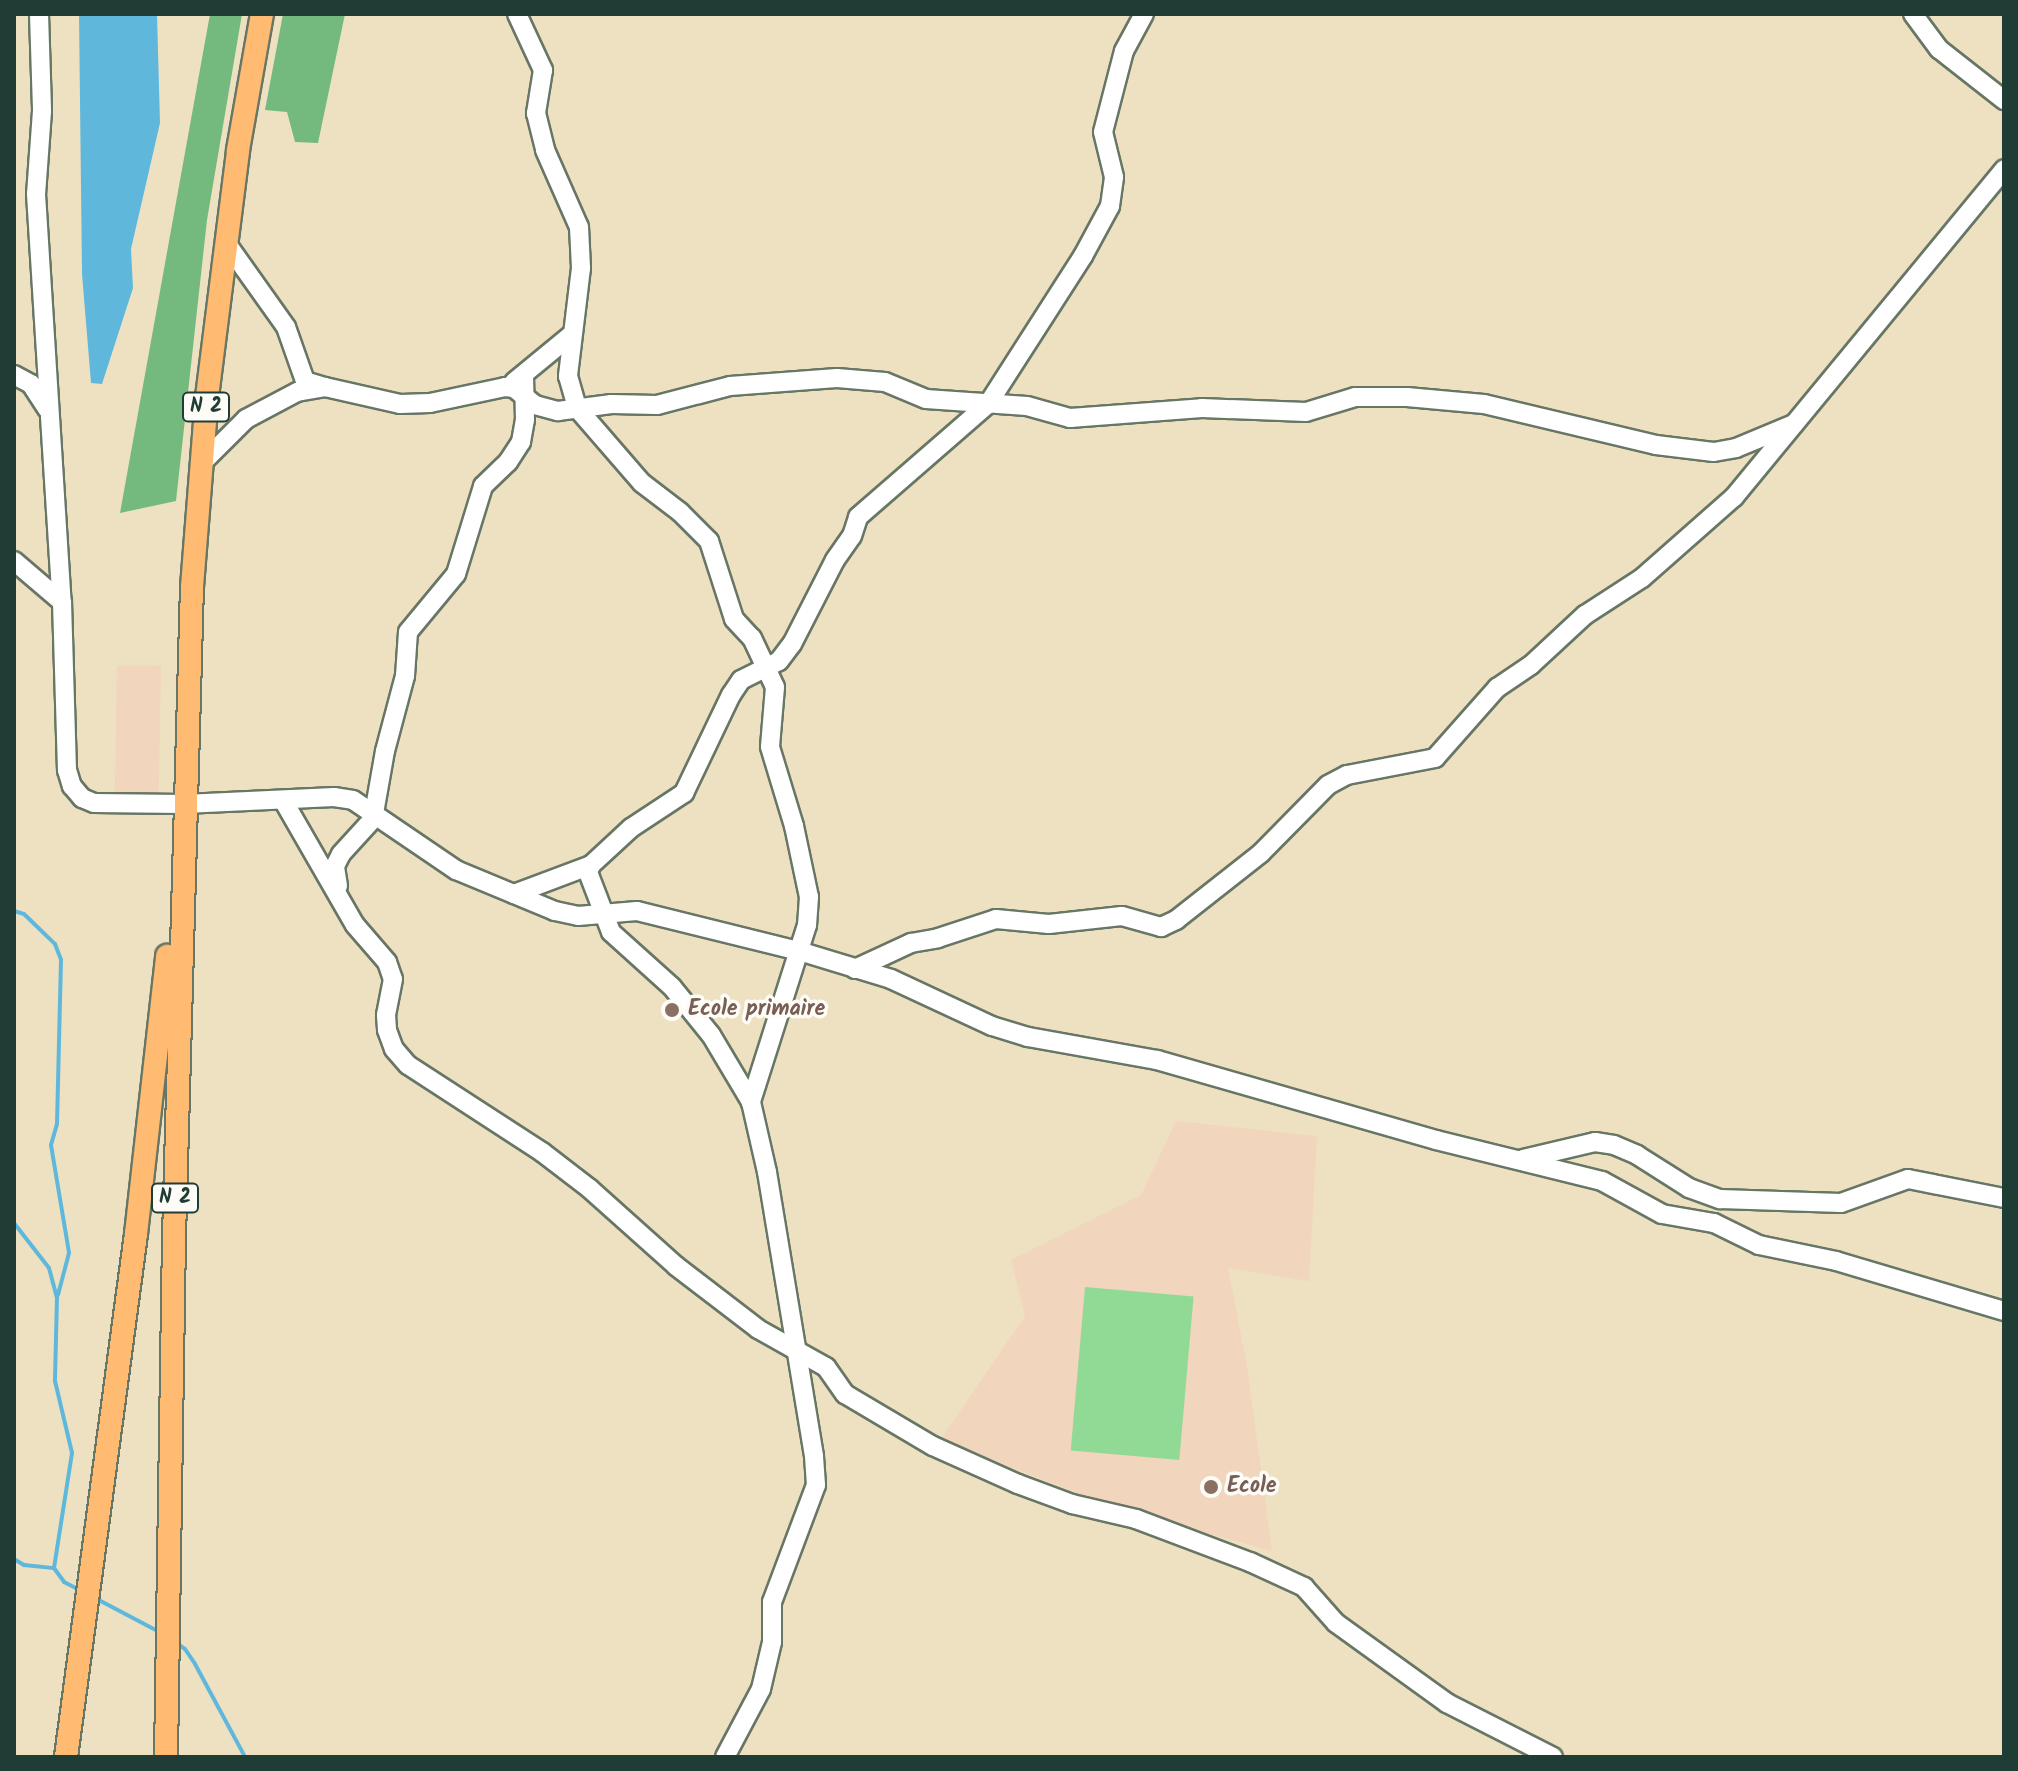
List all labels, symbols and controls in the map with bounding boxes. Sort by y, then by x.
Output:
road number: N 2 [182,391,230,423]
place label: Ecole primaire [688,997,825,1023]
marker: Ecole primaire [663,1001,681,1019]
road number: N 2 [151,1182,199,1214]
place label: Ecole [1227,1474,1276,1500]
marker: Ecole [1202,1478,1220,1496]

